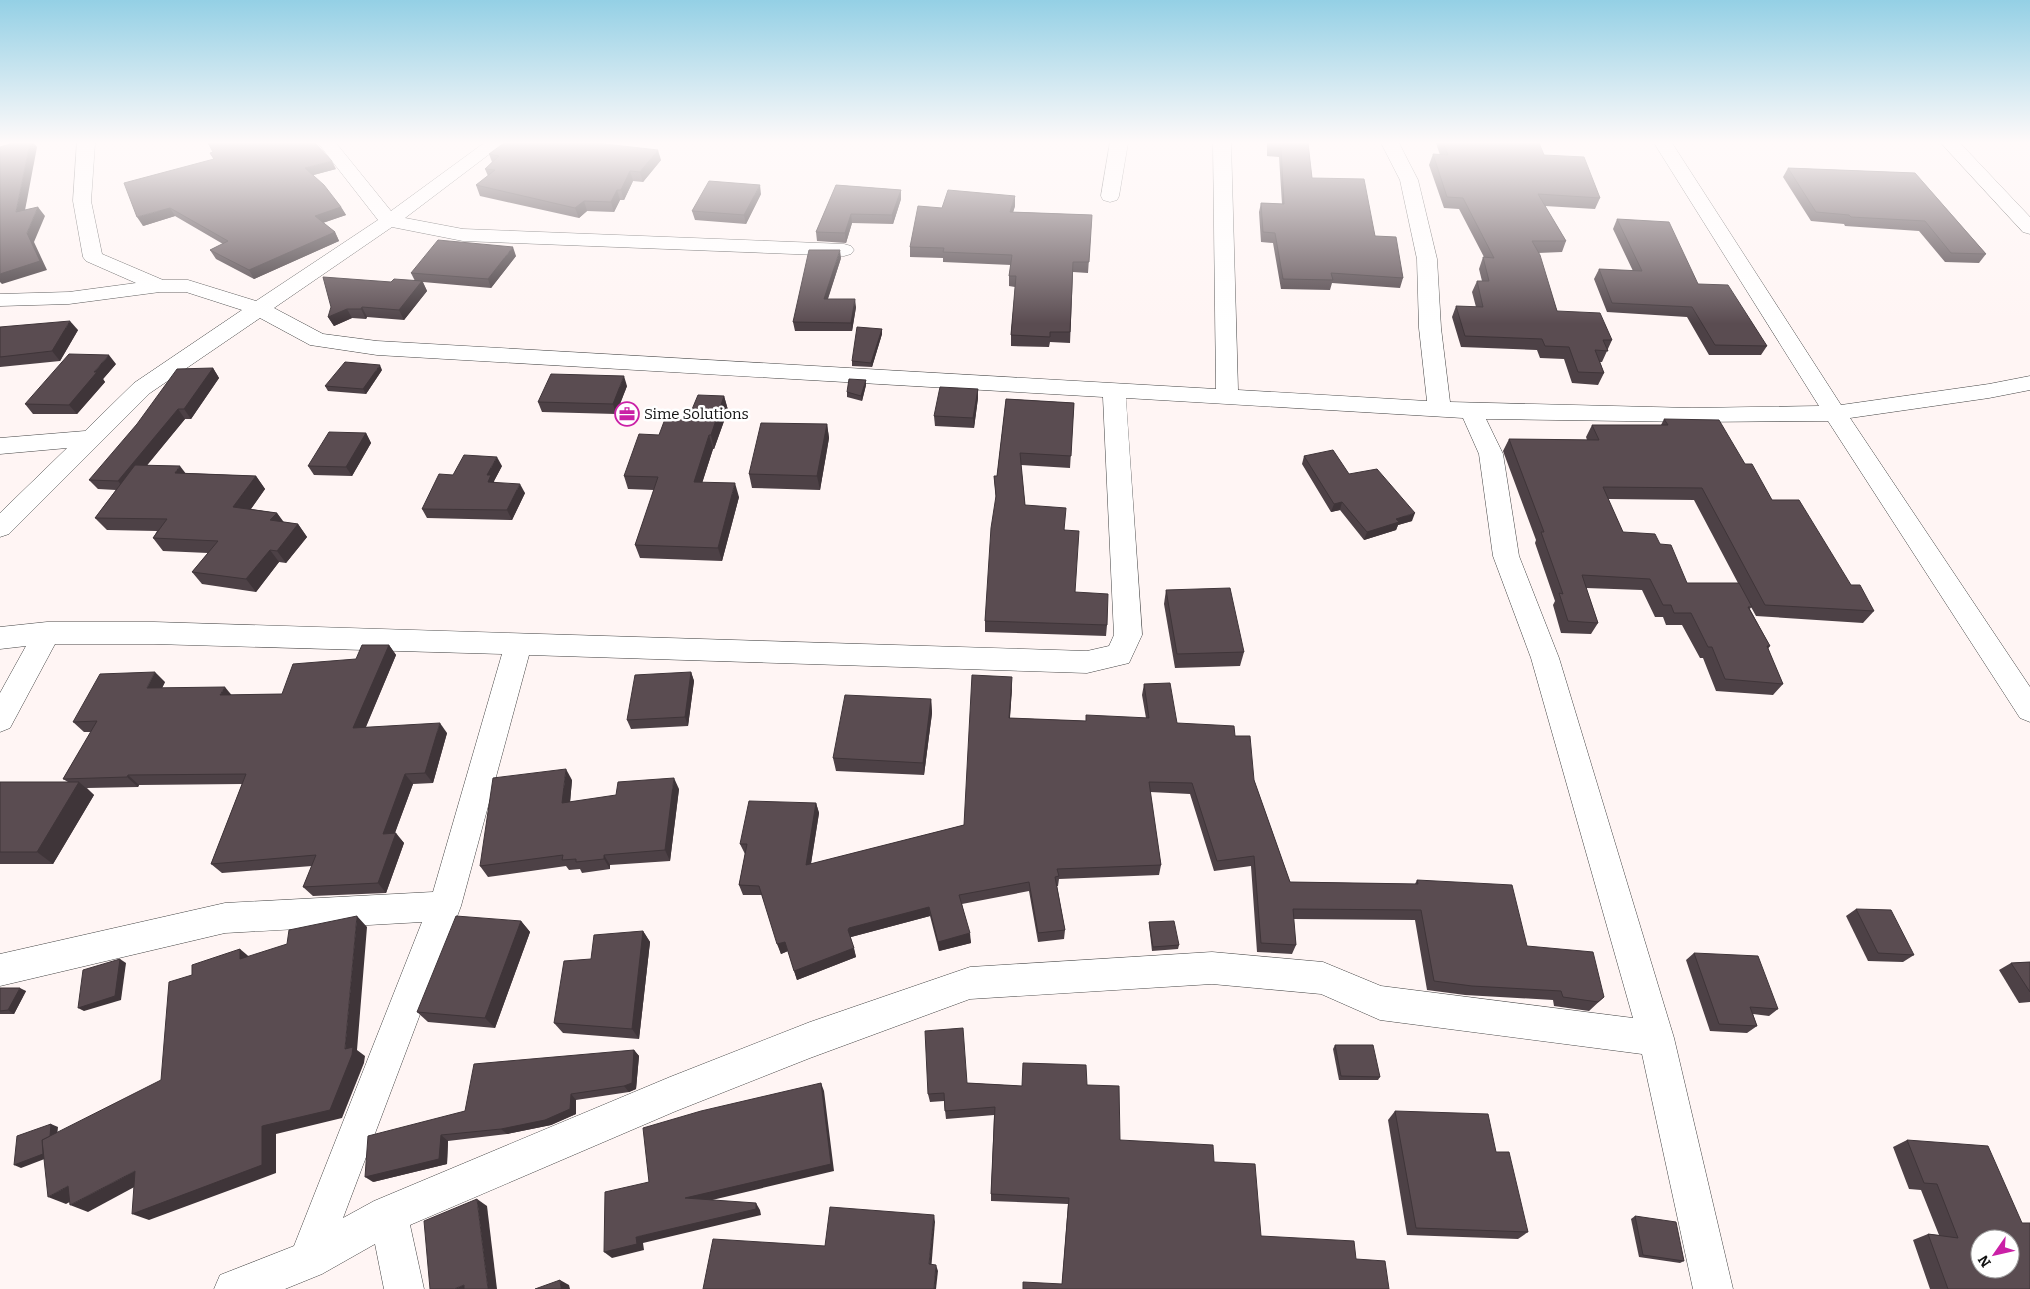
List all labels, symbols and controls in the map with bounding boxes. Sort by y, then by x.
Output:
office icon: Sime Solutions [614,401,640,427]
place label: Sime Solutions [644,405,749,423]
north arrow [1970,1229,2020,1279]
text: N [1974,1252,1995,1270]

